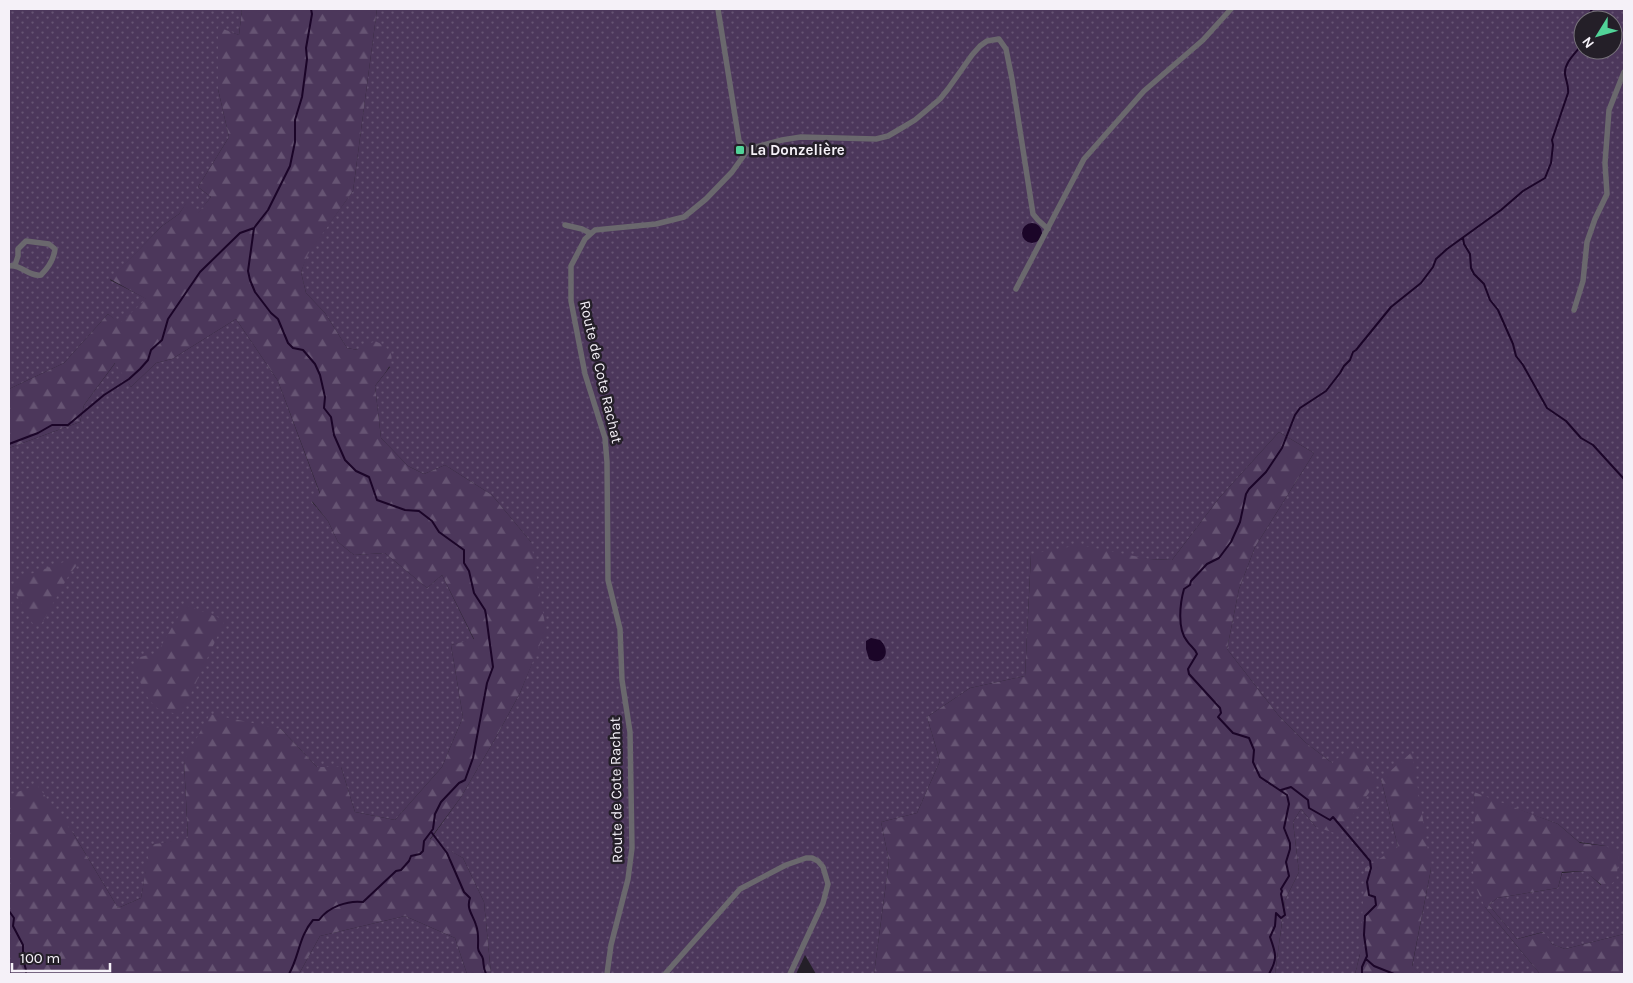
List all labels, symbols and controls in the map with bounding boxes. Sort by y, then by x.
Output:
north arrow [1573,10,1623,60]
text: N [1578,33,1598,52]
place label: La Donzelière [750,141,845,159]
marker: La Donzelière [734,144,746,156]
street label: Route de Cote Rachat [576,299,626,445]
street label: Route de Cote Rachat [606,717,626,863]
scale bar [12,940,110,972]
text: 100 m [20,949,60,967]

